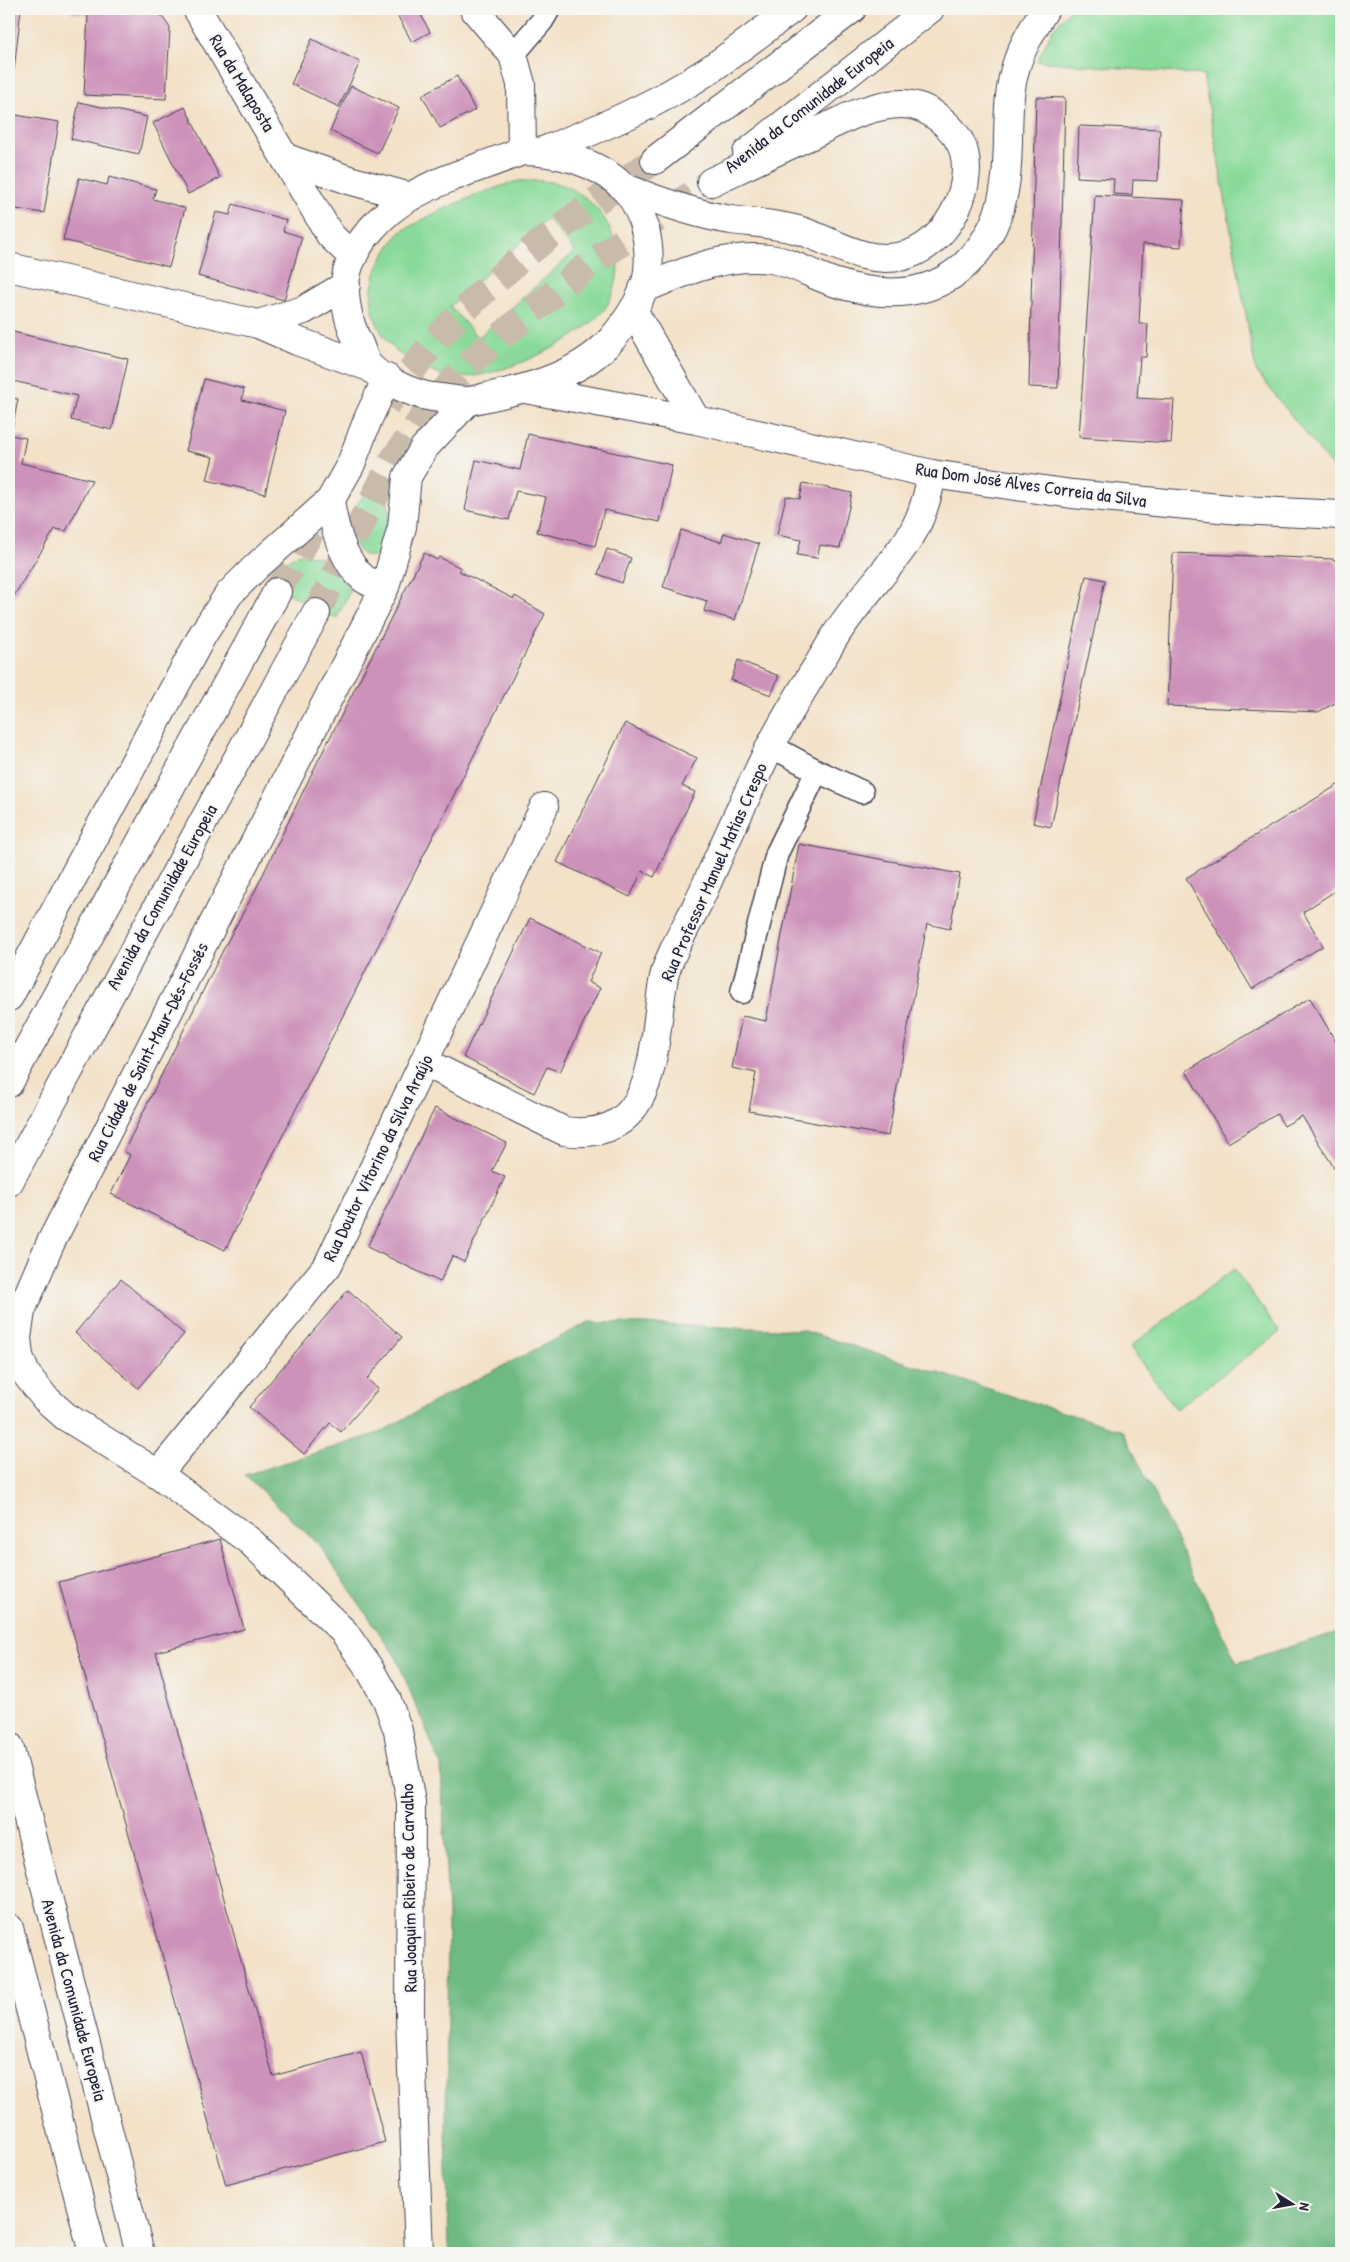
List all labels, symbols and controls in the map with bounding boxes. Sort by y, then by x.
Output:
street label: Rua da Malaposta [204,29,281,136]
street label: Avenida da Comunidade Europeia [719,31,898,179]
street label: Rua Dom José Alves Correia da Silva [914,456,1148,513]
street label: Rua Professor Manuel Matias Crespo [654,759,773,985]
street label: Avenida da Comunidade Europeia [100,800,223,994]
street label: Rua Cidade de Saint-Maur-Dés-Fossés [81,938,214,1166]
street label: Rua Doutor Vitorino da Silva Araújo [316,1050,439,1265]
street label: Rua Joaquim Ribeiro de Carvalho [394,1783,423,1993]
street label: Avenida da Comunidade Europeia [35,1896,113,2104]
north arrow [1268,2180,1318,2230]
text: N [1295,2201,1315,2213]

